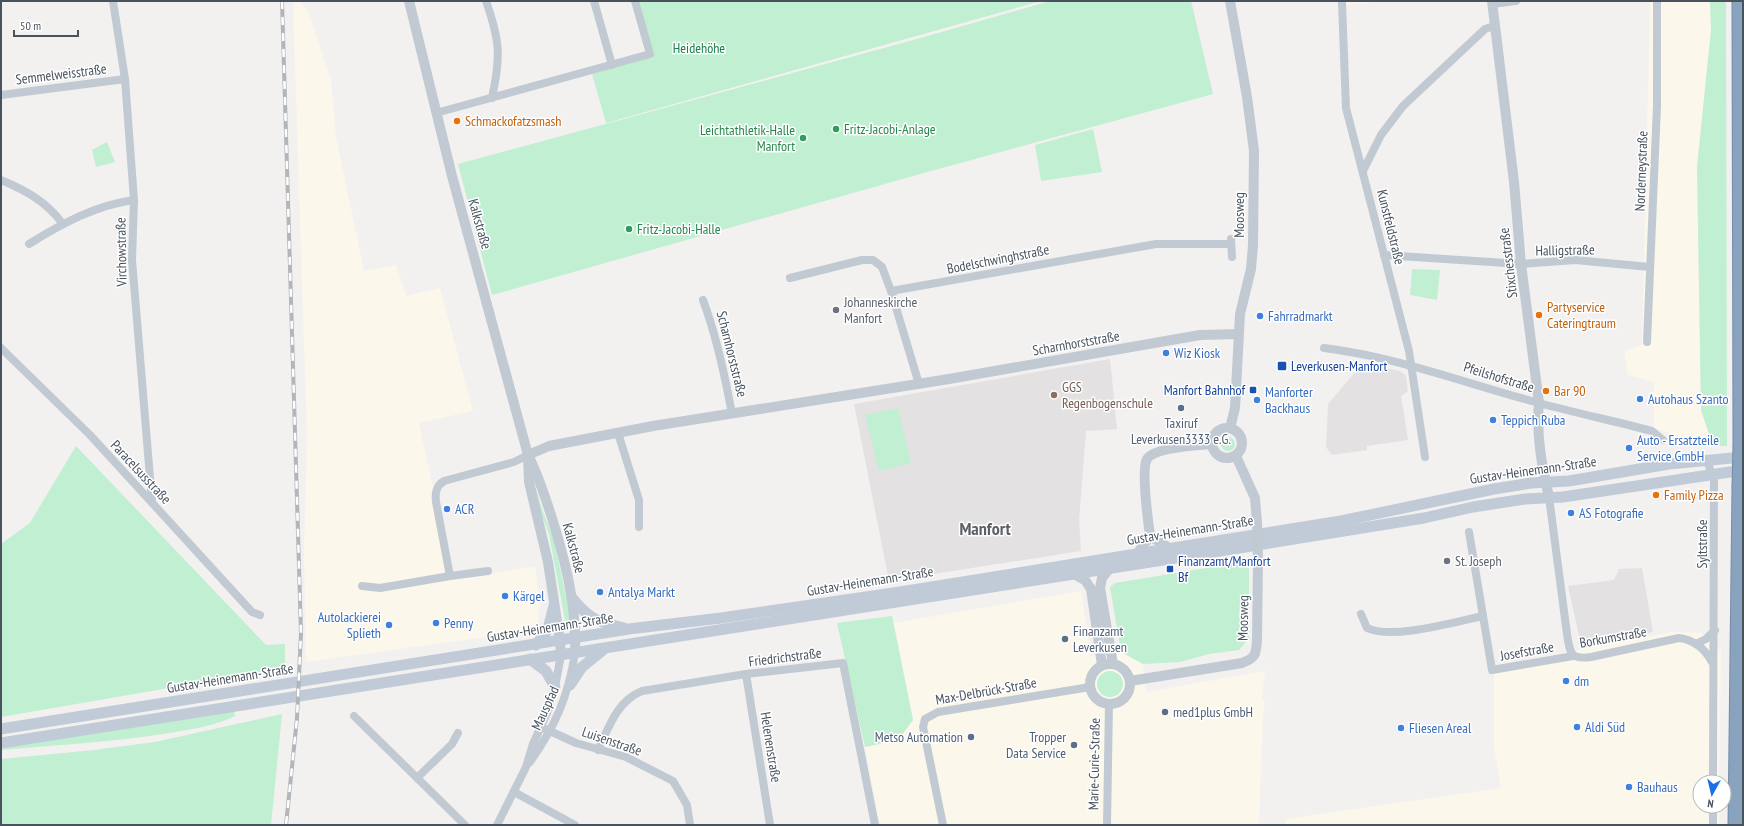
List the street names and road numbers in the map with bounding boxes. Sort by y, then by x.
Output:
street label: Semmelweisstraße [15,59,108,89]
street label: Norderneystraße [1631,130,1651,212]
street label: Kunstfeldstraße [1373,188,1409,267]
street label: Moosweg [1230,192,1248,238]
street label: Kalkstraße [464,197,496,251]
street label: Virchowstraße [111,217,131,288]
street label: Stixchesstraße [1495,227,1521,299]
street label: Bodelschwinghstraße [945,240,1051,278]
street label: Halligstraße [1535,240,1595,260]
street label: Scharnhorststraße [713,309,751,399]
street label: Scharnhorststraße [1031,326,1121,360]
street label: Pfeilshofstraße [1462,358,1537,396]
street label: Paracelsusstraße [107,436,175,508]
street label: Gustav-Heinemann-Straße [1468,452,1598,488]
street label: Gustav-Heinemann-Straße [1125,511,1255,549]
street label: Syltstraße [1693,519,1711,569]
street label: Kalkstraße [559,521,589,575]
street label: Gustav-Heinemann-Straße [805,562,935,600]
street label: Moosweg [1234,595,1252,641]
street label: Gustav-Heinemann-Straße [485,608,615,646]
street label: Borkumstraße [1578,622,1648,652]
street label: Josefstraße [1498,637,1555,665]
street label: Friedrichstraße [748,644,823,670]
street label: Gustav-Heinemann-Straße [165,659,295,697]
street label: Max-Delbrück-Straße [934,673,1038,709]
street label: Mauspfad [527,683,563,733]
street label: Helenenstraße [757,711,785,784]
street label: Marie-Curie-Straße [1084,718,1104,810]
street label: Luisenstraße [580,722,644,760]

